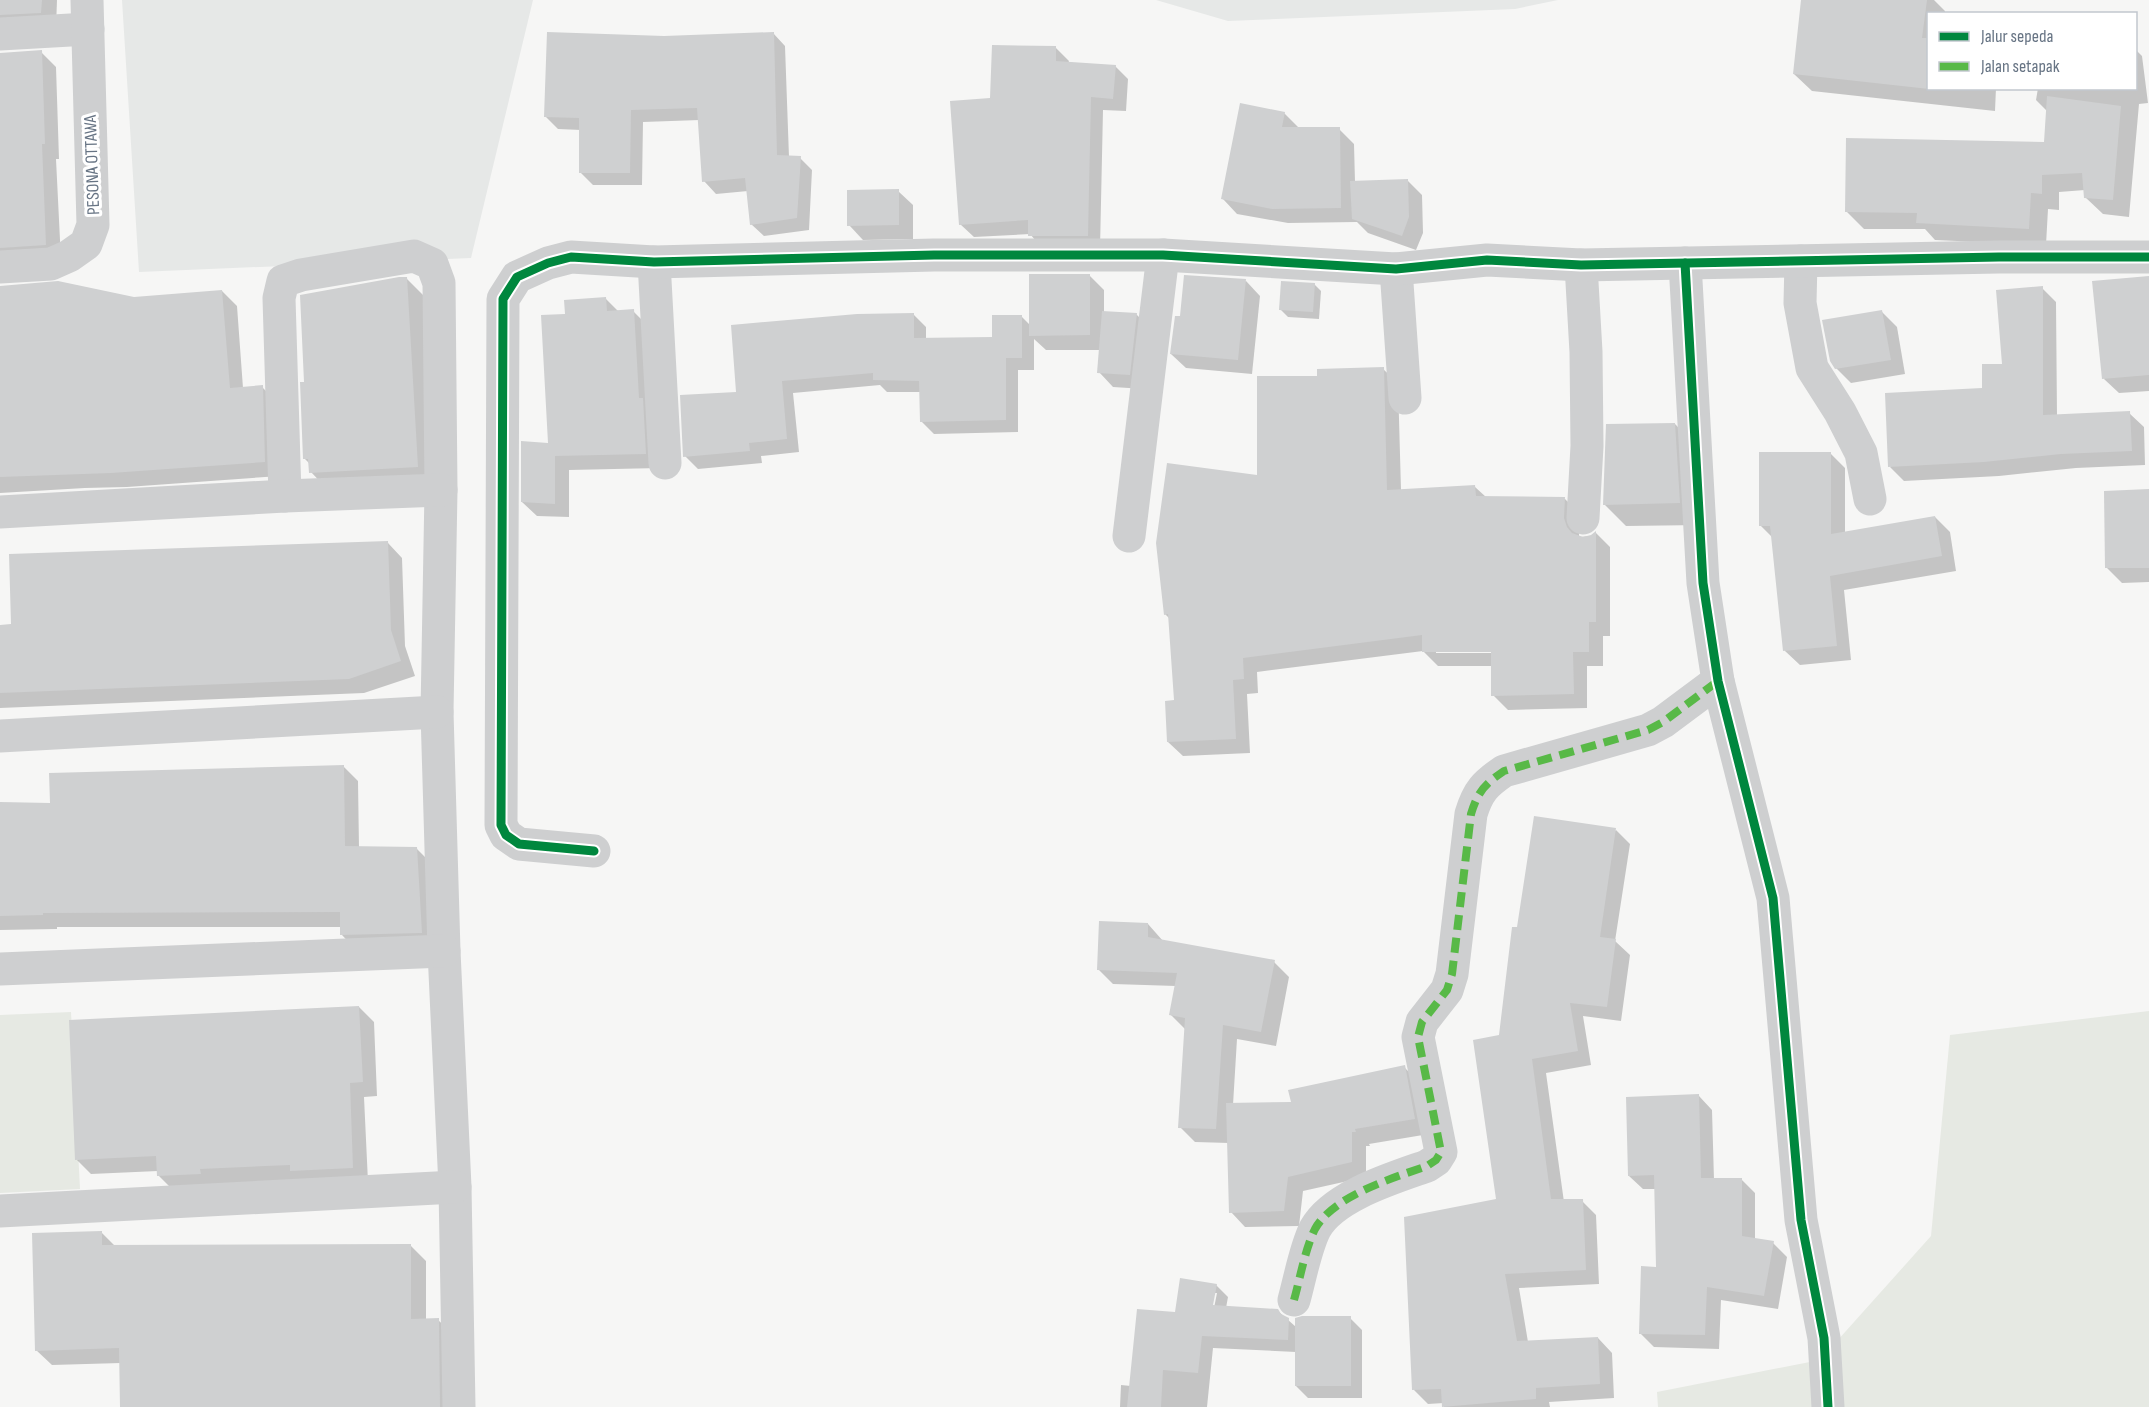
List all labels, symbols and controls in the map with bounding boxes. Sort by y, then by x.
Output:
legend [1927,12,2137,90]
text: Jalur sepeda [1980,26,2053,47]
text: Jalan setapak [1980,56,2060,77]
street label: PESONA OTTAWA [80,114,104,215]

